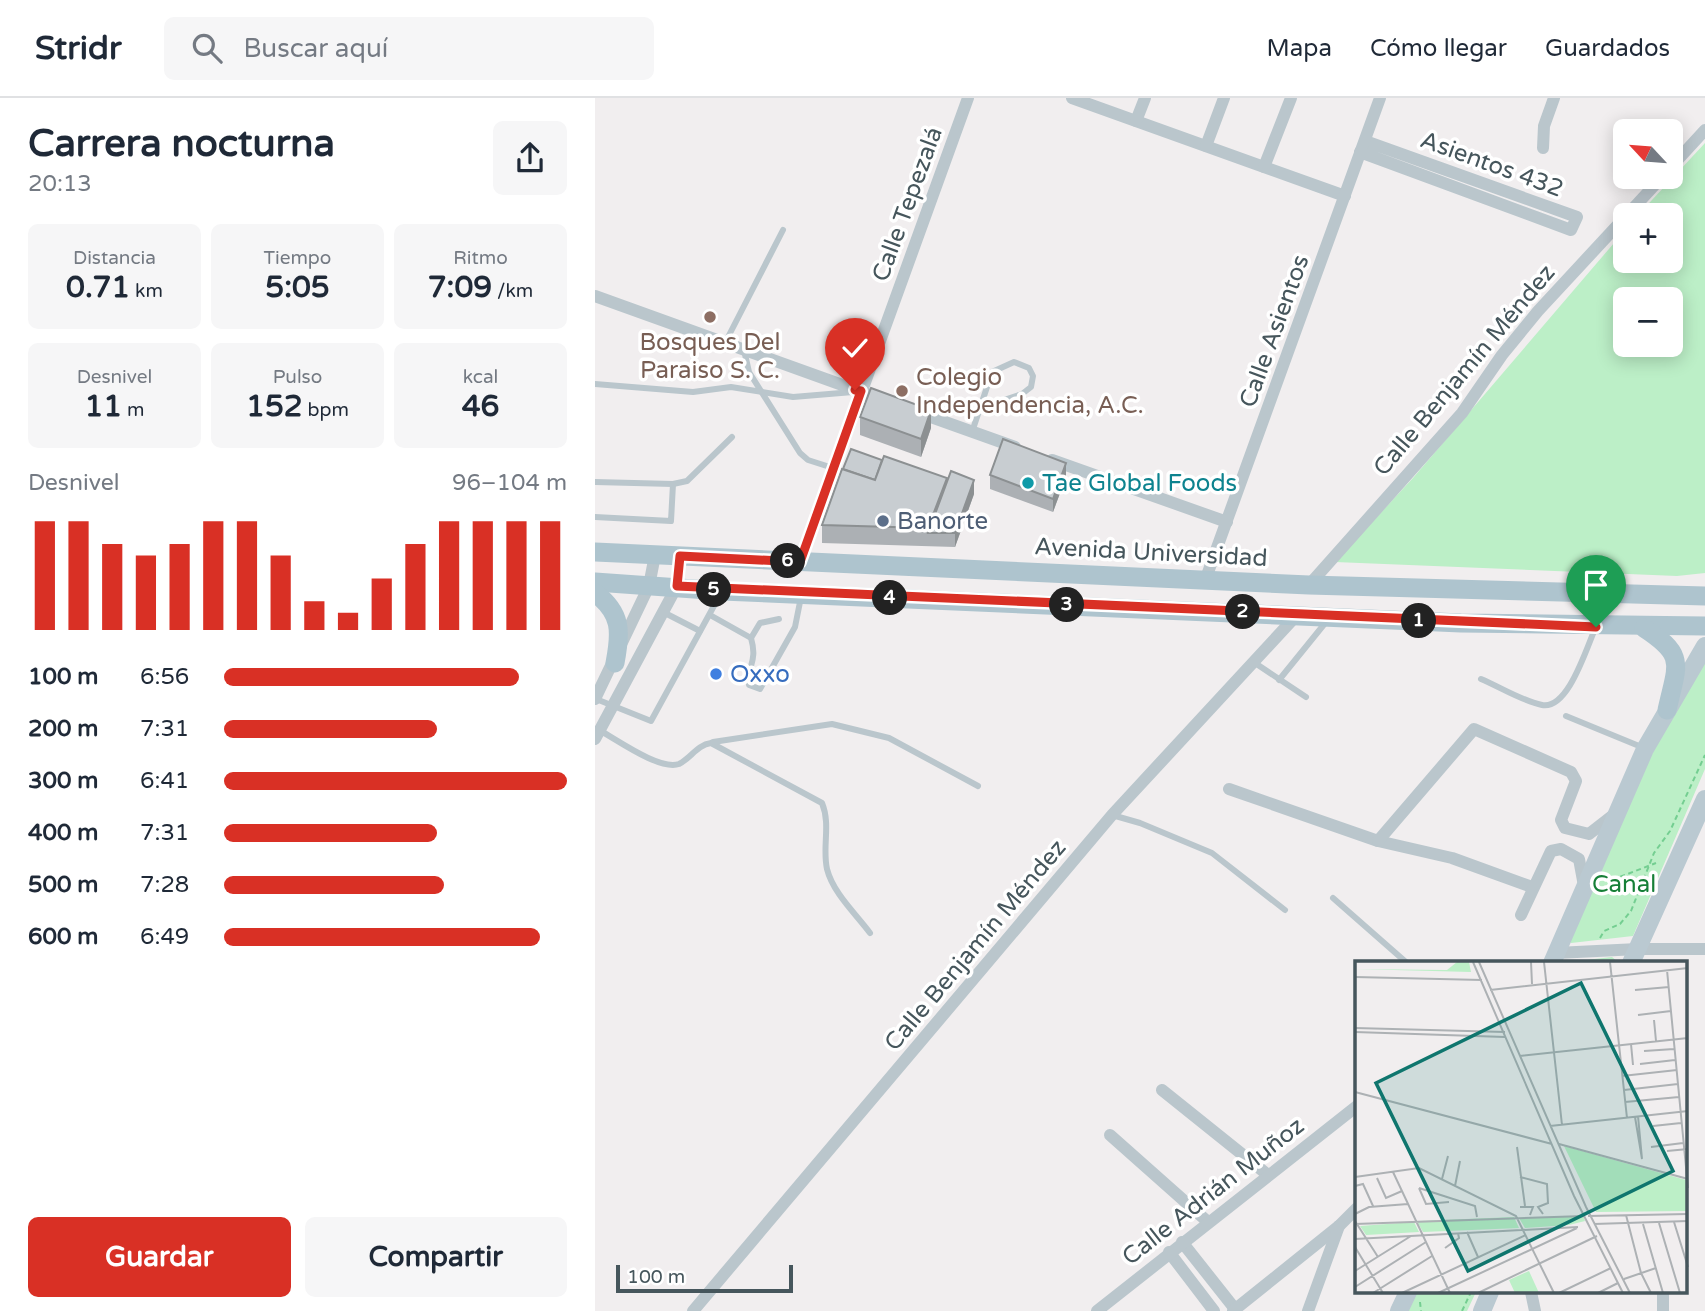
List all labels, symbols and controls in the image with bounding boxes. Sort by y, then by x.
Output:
search box [164,17,654,80]
text: Stridr [35,29,122,68]
icon: search [188,29,226,67]
text: Buscar aquí [244,33,388,64]
text: Mapa [1267,34,1332,63]
text: Cómo llegar [1370,34,1507,63]
text: Guardados [1545,34,1670,63]
north arrow [1613,119,1683,189]
map controls [1613,119,1683,357]
text: Carrera nocturna [28,121,335,167]
button: share [493,121,567,195]
street label: Calle Tepezalá [866,123,949,285]
street label: Asientos 432 [1416,125,1567,204]
text: 20:13 [28,170,92,198]
button: + [1613,203,1683,273]
text: Distancia [73,247,156,269]
text: Tiempo [264,247,331,269]
text: Ritmo [453,247,508,269]
street label: Calle Asientos [1233,251,1316,411]
street label: Calle Benjamín Méndez [1368,259,1561,482]
text: 0.71 [66,269,130,306]
text: 5:05 [265,269,330,306]
text: 7:09 [428,269,492,306]
text: km [130,280,163,302]
text: /km [492,280,533,302]
button: − [1613,287,1683,357]
marker: Bosques Del Paraiso S. C. [702,309,718,325]
pin [825,318,885,390]
place label: Bosques Del Paraiso S. C. [640,328,780,385]
icon: check [836,329,874,367]
place label: Colegio Independencia, A.C. [916,363,1144,420]
text: Desnivel [77,366,152,388]
text: Pulso [273,366,322,388]
text: kcal [463,366,498,388]
marker: Colegio Independencia, A.C. [894,383,910,399]
text: 11 [84,388,122,425]
text: 152 [246,388,303,425]
text: 46 [462,388,499,425]
text: m [122,399,145,421]
text: bpm [303,399,349,421]
text: Desnivel [28,469,119,497]
text: 96–104 m [452,469,567,497]
place label: Tae Global Foods [1042,469,1237,498]
marker: Tae Global Foods [1020,475,1036,491]
place label: Banorte [897,507,988,536]
marker: Banorte [875,513,891,529]
street label: Avenida Universidad [1034,532,1268,573]
pin: 6 [771,544,805,578]
text: 6 [782,549,793,571]
pin [1566,555,1626,627]
icon: arrive [1577,566,1615,604]
pin: 5 [697,573,731,608]
text: 5 [708,578,719,600]
pin: 4 [873,580,907,616]
text: 4 [884,586,895,608]
pin: 3 [1049,588,1085,622]
text: 3 [1061,593,1072,615]
pin: 2 [1225,594,1261,630]
text: 2 [1237,600,1248,622]
pin: 1 [1401,603,1437,638]
text: 1 [1413,609,1424,631]
place label: Oxxo [730,660,790,689]
text: 100 m [28,663,98,691]
text: 6:56 [140,663,189,691]
marker: Oxxo [708,666,724,682]
text: 200 m [28,715,98,743]
text: 7:31 [140,715,189,743]
text: 300 m [28,767,98,795]
text: 6:41 [140,767,189,795]
text: 400 m [28,819,98,847]
text: 7:31 [140,819,189,847]
street label: Calle Benjamín Méndez [879,834,1072,1057]
park label: Canal [1592,870,1656,899]
text: 500 m [28,871,98,899]
text: 7:28 [140,871,189,899]
text: 600 m [28,923,98,951]
text: 6:49 [140,923,189,951]
inset map [1355,961,1687,1294]
street label: Calle Adrián Muñoz [1117,1111,1310,1271]
button: Guardar [28,1217,291,1297]
button: Compartir [305,1217,567,1297]
scale bar [616,1262,793,1294]
text: 100 m [627,1266,685,1288]

